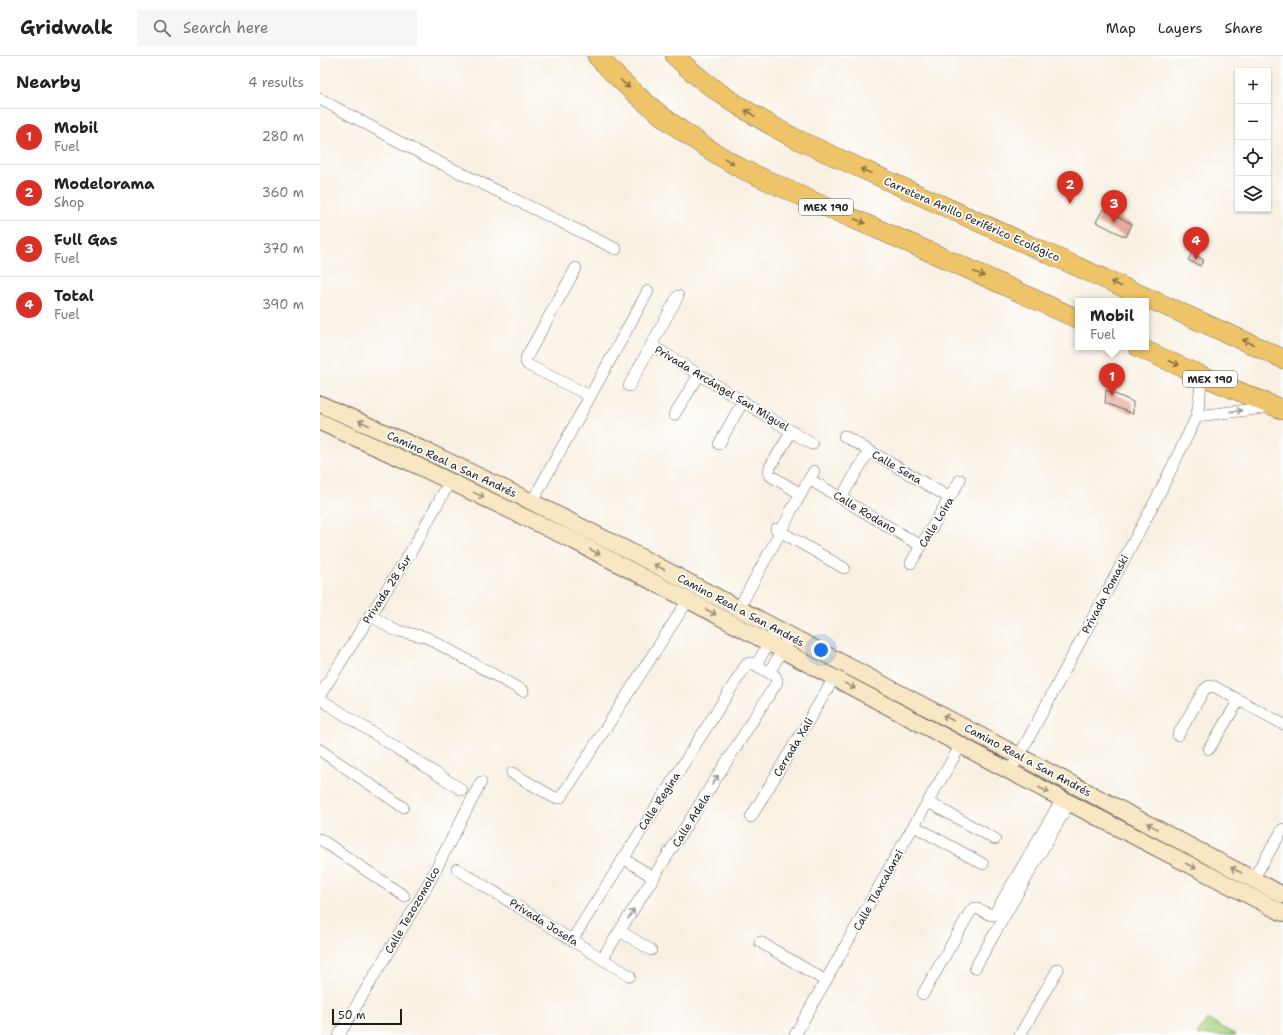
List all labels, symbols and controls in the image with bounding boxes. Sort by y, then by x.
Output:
search box [137,10,417,46]
text: Gridwalk [20,15,113,40]
icon: search [151,17,173,39]
text: Search here [183,18,269,38]
text: Map [1106,19,1136,37]
text: Layers [1158,19,1202,37]
text: Share [1224,19,1263,37]
map controls [1235,68,1271,212]
button: + [1235,68,1271,104]
text: Nearby [16,71,81,93]
text: 4 results [248,74,304,91]
one-way arrow [620,79,630,88]
button: − [1235,104,1271,140]
one-way arrow [745,109,756,117]
text: Mobil [54,118,98,138]
text: 1 [26,128,32,145]
text: 280 m [262,128,304,145]
text: Fuel [54,138,79,155]
button: locate [1235,140,1271,176]
one-way arrow [723,157,735,165]
one-way arrow [861,167,873,174]
pin: 2 [1057,171,1083,204]
text: Modelorama [54,174,154,194]
street label: Carretera Anillo Periférico Ecológico [881,174,1063,265]
button: layers [1235,176,1271,212]
text: 2 [24,184,34,201]
text: 360 m [262,184,304,201]
pin: 3 [1101,190,1127,223]
text: Shop [54,194,84,211]
road number: MEX 190 [799,199,853,215]
one-way arrow [853,218,865,226]
pin: 4 [1183,227,1209,260]
text: Full Gas [54,230,118,250]
text: 3 [24,240,34,257]
text: 370 m [262,240,304,257]
text: Fuel [54,250,79,267]
one-way arrow [972,271,984,278]
one-way arrow [1111,280,1123,287]
text: Total [54,286,94,306]
text: 4 [24,296,34,313]
text: 390 m [262,296,304,313]
popup [1075,298,1149,350]
text: Fuel [54,306,79,323]
text: Mobil [1090,306,1134,326]
text: Fuel [1090,326,1115,343]
one-way arrow [1242,338,1254,345]
street label: Privada Arcángel San Miguel [652,342,792,435]
one-way arrow [1167,360,1179,367]
pin: 1 [1099,363,1125,396]
road number: MEX 190 [1183,371,1237,387]
one-way arrow [1229,408,1242,415]
one-way arrow [359,419,371,427]
street label: Camino Real a San Andrés [384,428,519,501]
street label: Calle Sena [869,447,925,488]
street label: Calle Rodano [830,488,899,537]
one-way arrow [472,492,484,499]
street label: Calle Loira [915,494,957,550]
one-way arrow [589,549,601,556]
street label: Privada 28 Sur [359,552,416,627]
street label: Privada Pomaski [1078,552,1133,636]
one-way arrow [653,562,665,570]
street label: Camino Real a San Andrés [675,571,807,650]
one-way arrow [705,609,717,616]
your location [811,640,831,660]
one-way arrow [844,683,856,691]
one-way arrow [942,714,954,721]
street label: Cerrada Xali [770,715,817,780]
street label: Camino Real a San Andrés [962,721,1094,800]
street label: Calle Regina [635,769,684,833]
one-way arrow [711,775,719,786]
one-way arrow [1038,786,1050,794]
street label: Calle Adela [669,790,714,850]
one-way arrow [1146,822,1158,830]
street label: Calle Tlaxcalanzi [850,847,907,933]
one-way arrow [1184,862,1196,870]
street label: Calle Tezozomolco [381,864,444,957]
one-way arrow [1230,866,1242,874]
street label: Privada Josefa [506,895,581,950]
one-way arrow [627,909,635,920]
scale bar [332,1007,402,1026]
text: 50 m [338,1008,366,1023]

